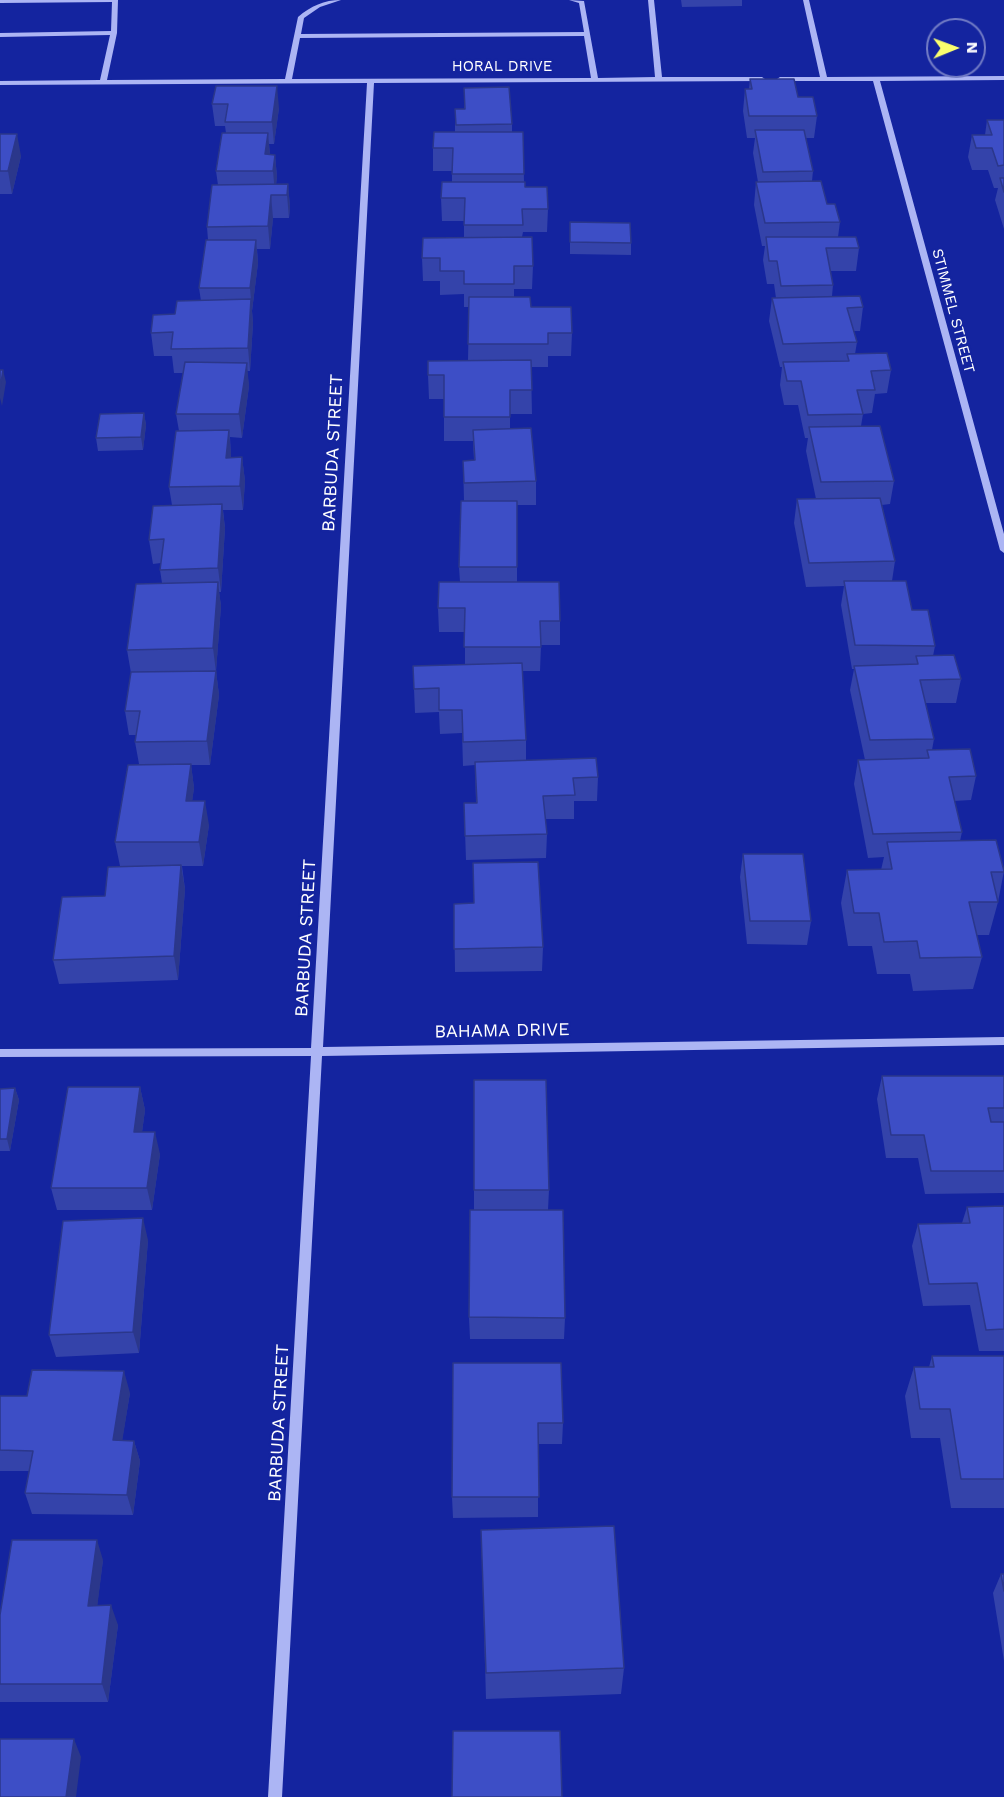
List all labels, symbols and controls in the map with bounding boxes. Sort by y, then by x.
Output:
north arrow [926,18,986,78]
text: N [963,42,982,54]
street label: HORAL DRIVE [452,58,552,76]
street label: STIMMEL STREET [928,247,978,375]
street label: BARBUDA STREET [318,373,348,533]
street label: BARBUDA STREET [291,858,321,1018]
street label: BAHAMA DRIVE [434,1019,570,1043]
street label: BARBUDA STREET [264,1343,294,1503]

